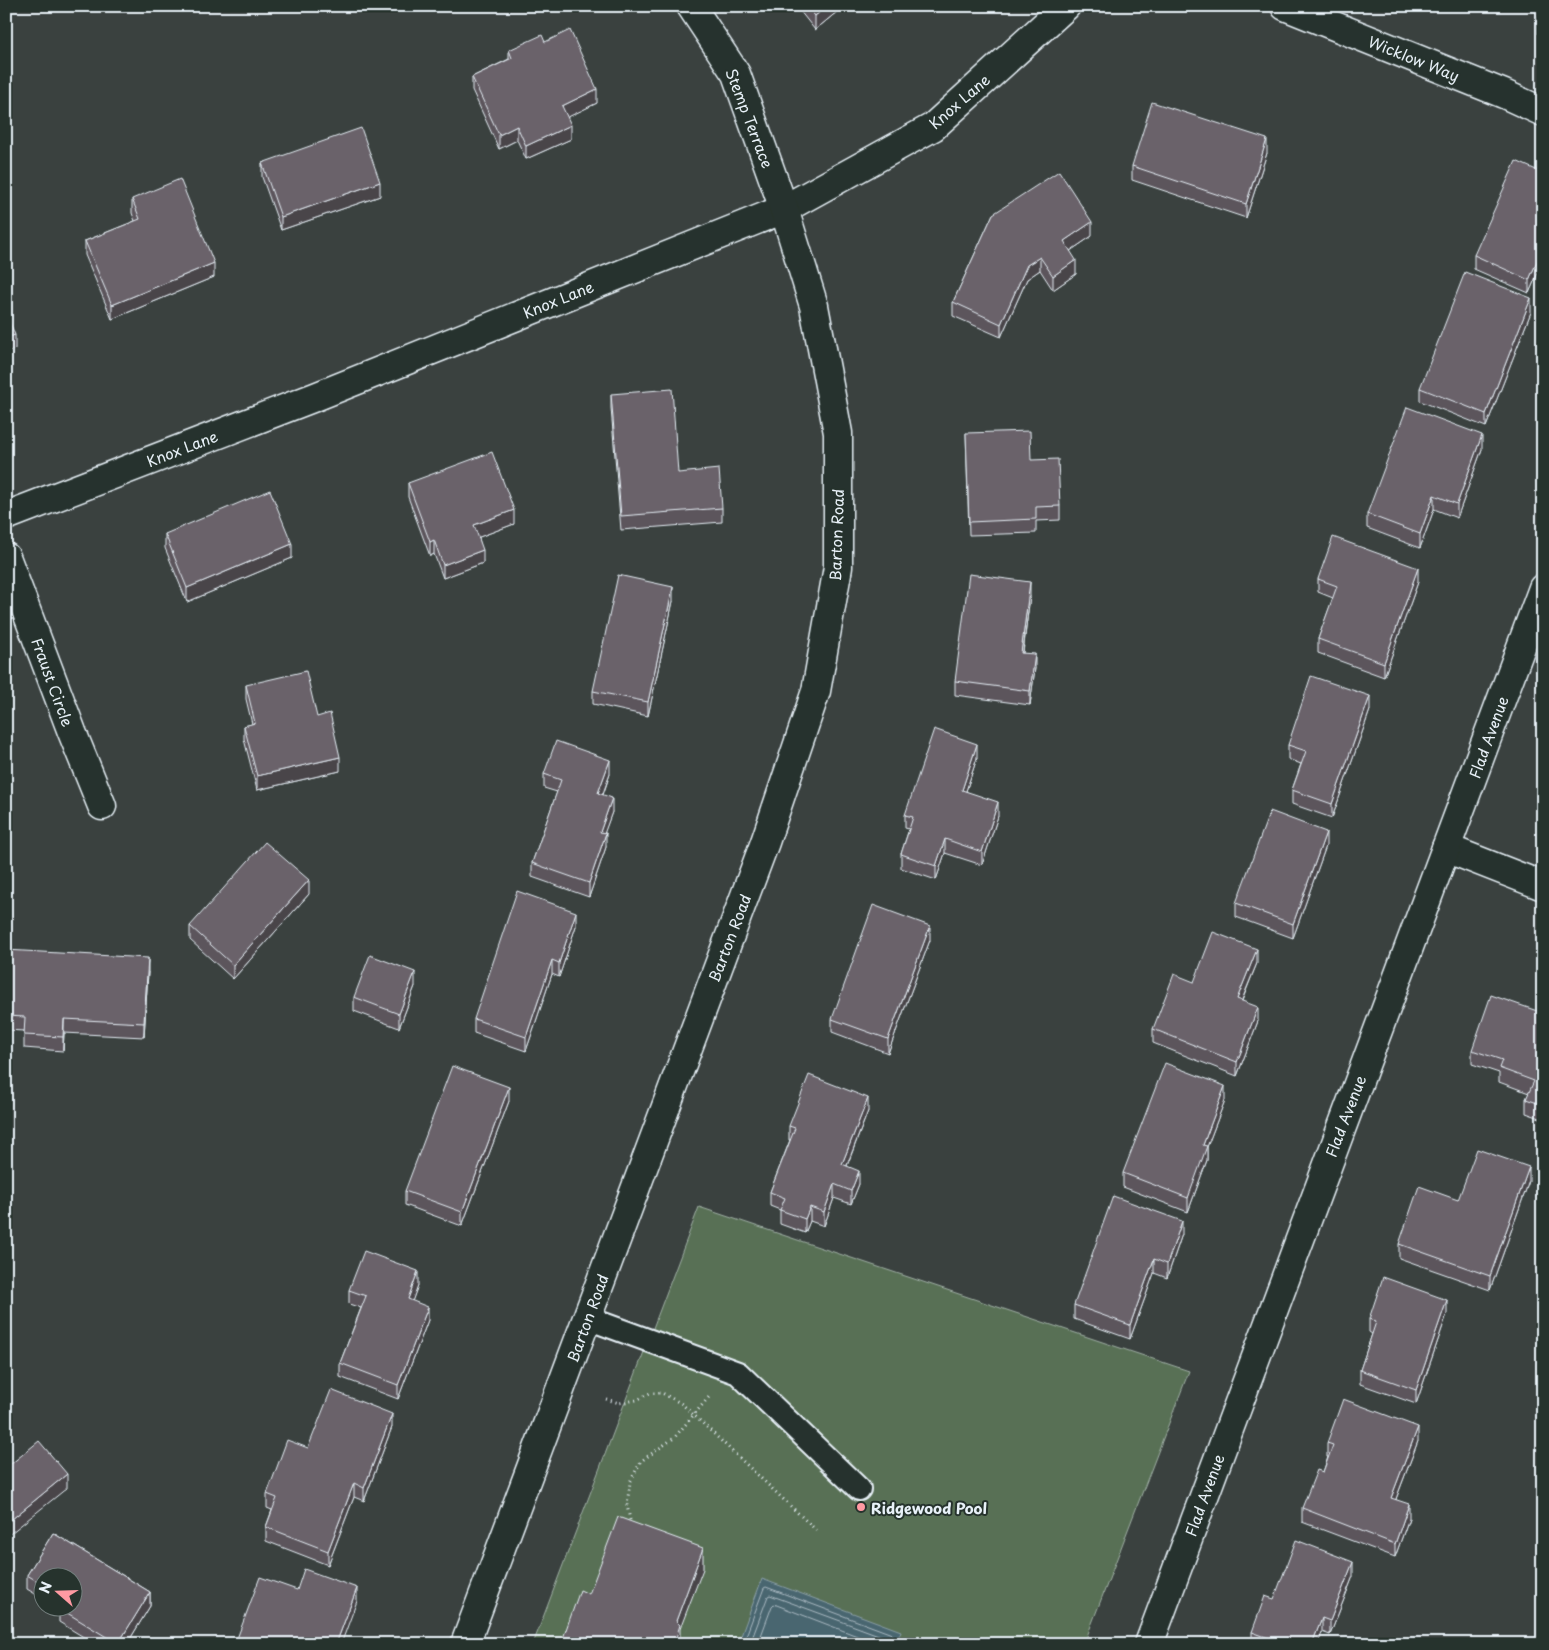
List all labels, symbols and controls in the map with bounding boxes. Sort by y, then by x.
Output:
street label: Wicklow Way [1365,29,1463,87]
street label: Stemp Terrace [720,65,780,171]
street label: Knox Lane [923,68,995,134]
street label: Knox Lane [519,274,597,324]
street label: Knox Lane [143,424,221,472]
street label: Barton Road [823,488,849,582]
street label: Fraust Circle [26,634,80,730]
street label: Flad Avenue [1462,693,1514,781]
street label: Barton Road [702,891,756,985]
street label: Flad Avenue [1319,1072,1371,1160]
street label: Barton Road [560,1271,614,1365]
street label: Flad Avenue [1178,1451,1230,1539]
place label: Ridgewood Pool [871,1496,987,1519]
marker: Ridgewood Pool [855,1501,867,1513]
north arrow [32,1568,82,1618]
text: N [34,1579,57,1596]

